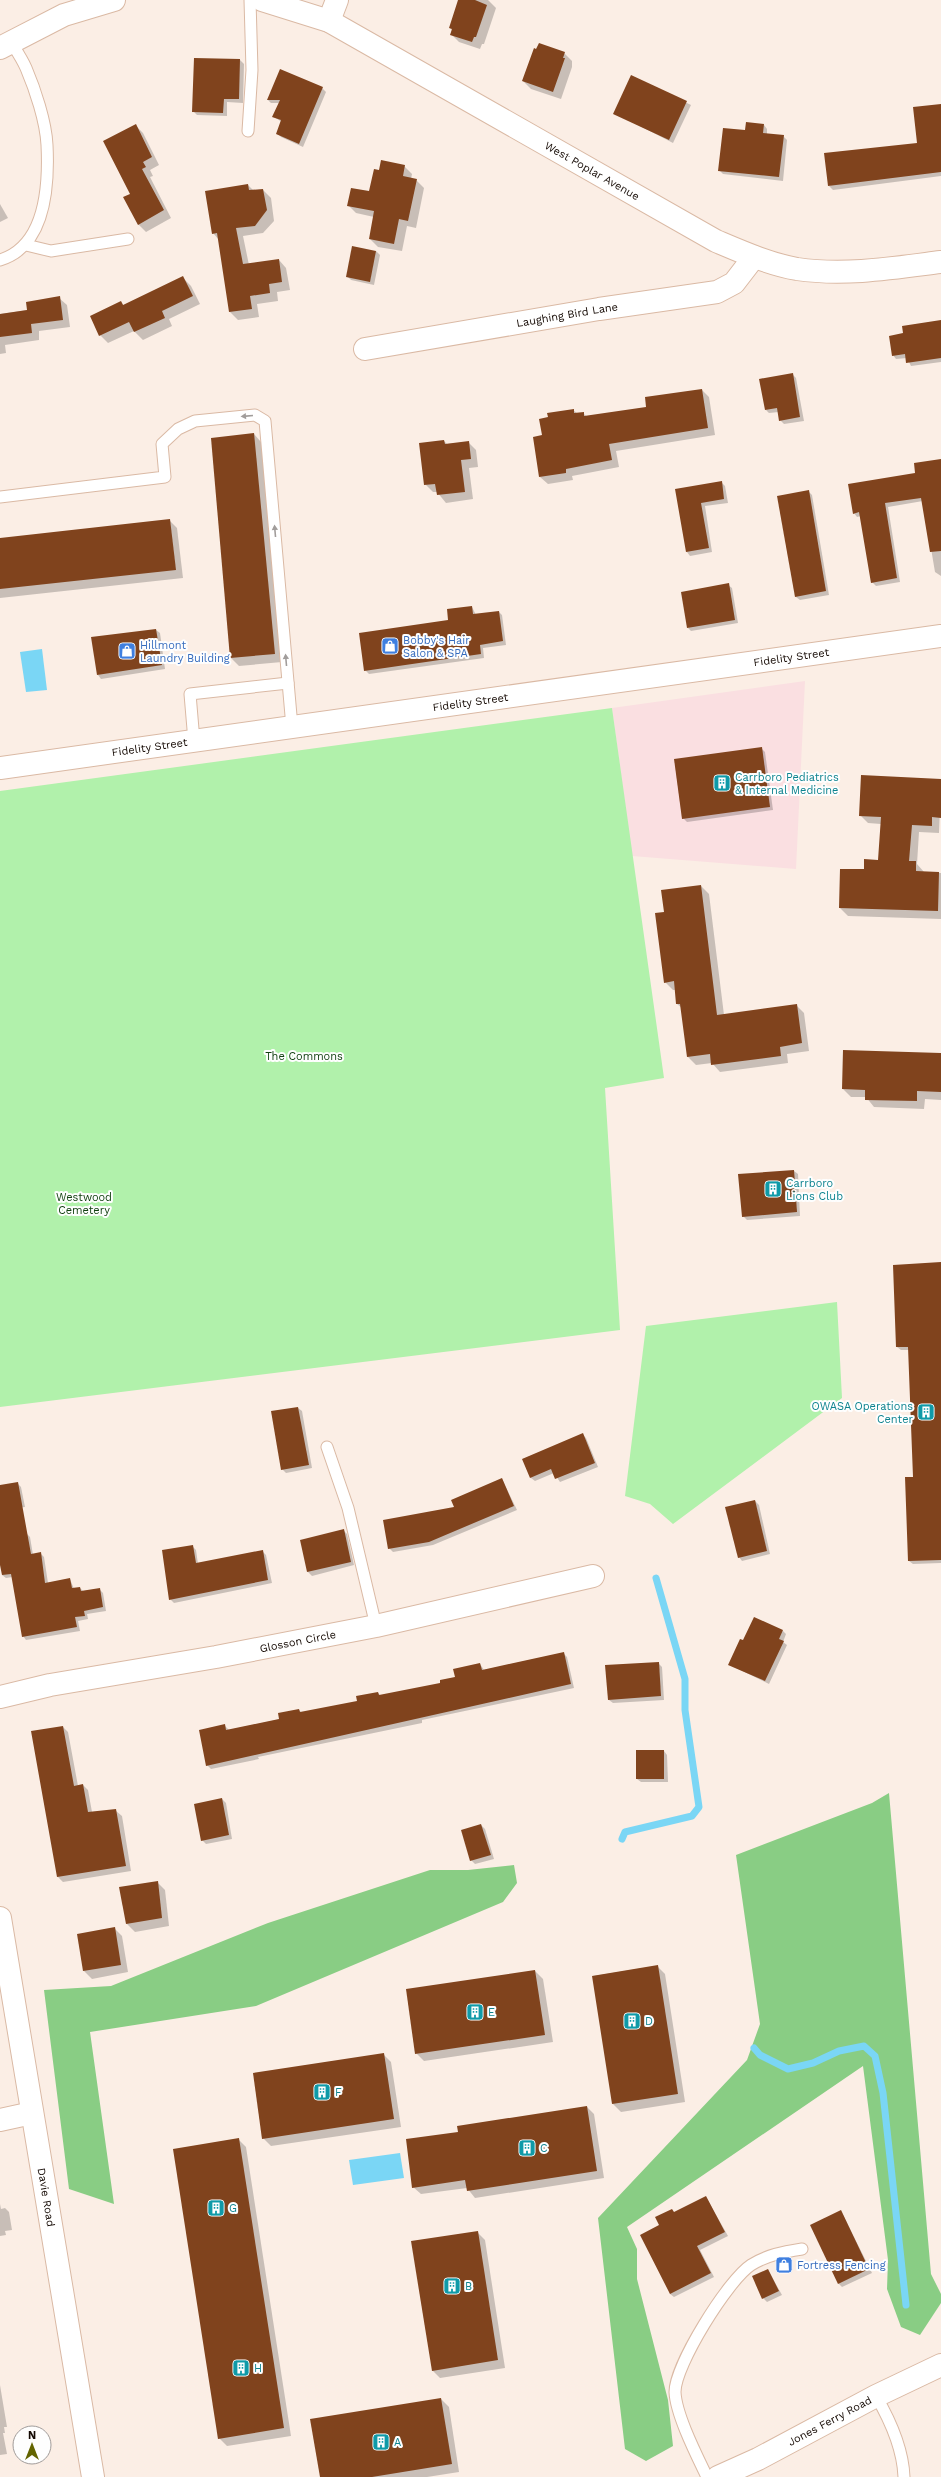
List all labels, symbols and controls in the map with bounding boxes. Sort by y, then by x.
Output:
street label: West Poplar Avenue [542,139,642,203]
street label: Laughing Bird Lane [515,300,619,330]
one-way arrow [241,413,253,419]
one-way arrow [271,525,278,537]
place label: Bobby's Hair Salon & SPA [403,634,470,660]
shop icon: Bobby's Hair Salon & SPA [380,636,400,656]
place label: Hillmont Laundry Building [140,639,230,665]
shop icon: Hillmont Laundry Building [117,641,137,661]
street label: Fidelity Street [753,645,830,669]
one-way arrow [283,654,289,666]
street label: Fidelity Street [432,690,509,714]
street label: Fidelity Street [111,735,189,759]
place label: Carrboro Pediatrics & Internal Medicine [735,771,839,797]
building icon: Carrboro Pediatrics & Internal Medicine [712,773,732,793]
park label: The Commons [265,1050,343,1063]
place label: Carrboro Lions Club [786,1177,843,1203]
building icon: Carrboro Lions Club [763,1179,783,1199]
park label: Westwood Cemetery [56,1191,112,1217]
place label: OWASA Operations Center [812,1400,914,1426]
building icon: OWASA Operations Center [916,1402,936,1422]
street label: Glosson Circle [258,1627,337,1655]
building icon: E [465,2002,485,2022]
place label: E [488,2006,495,2019]
building icon: D [622,2011,642,2031]
place label: D [645,2015,653,2028]
building icon: F [312,2082,332,2102]
place label: F [335,2086,342,2099]
building icon: C [517,2138,537,2158]
place label: C [540,2142,548,2155]
street label: Davie Road [35,2167,58,2228]
building icon: G [206,2198,226,2218]
place label: G [229,2202,237,2215]
shop icon: Fortress Fencing [774,2255,794,2275]
place label: Fortress Fencing [797,2259,886,2272]
building icon: B [442,2276,462,2296]
place label: B [465,2280,472,2293]
building icon: H [231,2358,251,2378]
place label: H [254,2362,262,2375]
street label: Jones Ferry Road [785,2393,874,2448]
north arrow [12,2425,52,2465]
text: N [28,2429,36,2442]
building icon: A [371,2432,391,2452]
place label: A [394,2436,401,2449]

